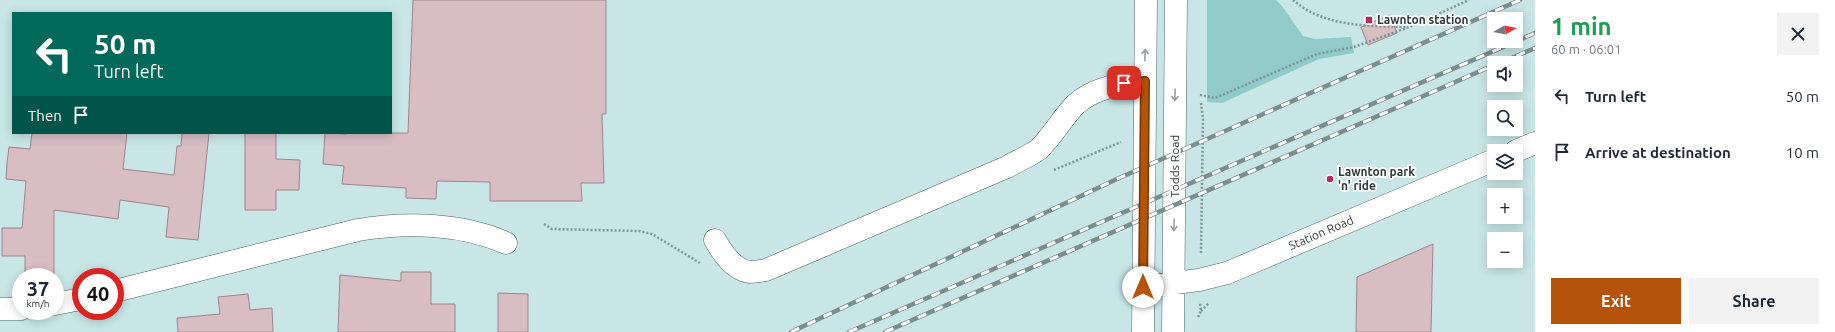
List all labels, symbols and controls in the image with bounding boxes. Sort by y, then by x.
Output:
north arrow [1487,12,1523,48]
map controls [1487,12,1523,268]
place label: Lawnton station [1377,13,1469,26]
text: 1 min [1551,13,1612,40]
button: close [1777,13,1819,55]
marker: Lawnton station [1364,15,1374,25]
icon: left [28,28,80,80]
text: 50 m [94,28,156,59]
text: 60 m · 06:01 [1551,42,1622,56]
one-way arrow [1141,49,1149,62]
button: sound [1487,56,1523,92]
text: Turn left [94,61,164,81]
pin [1107,66,1141,100]
icon: arrive [1113,72,1135,94]
icon: left [1551,85,1573,107]
one-way arrow [1171,88,1179,101]
text: Turn left [1585,88,1646,105]
text: 50 m [1786,88,1819,105]
button: search [1487,100,1523,136]
icon: arrive [70,104,92,126]
text: Then [28,107,62,124]
street label: Todds Road [1168,135,1181,197]
icon: arrive [1551,141,1573,163]
button: layers [1487,144,1523,180]
text: Arrive at destination [1585,144,1731,161]
text: 10 m [1786,144,1819,161]
place label: Lawnton park 'n' ride [1338,165,1415,192]
marker: Lawnton park 'n' ride [1325,174,1335,184]
button: + [1487,188,1523,224]
street label: Station Road [1286,213,1355,252]
one-way arrow [1170,218,1178,231]
button: − [1487,232,1523,268]
position arrow [1122,266,1164,308]
speed limit sign: 40 [72,268,124,320]
text: 37 [27,277,49,300]
button: Exit [1551,278,1681,324]
button: Share [1689,278,1819,324]
text: km/h [26,298,50,309]

